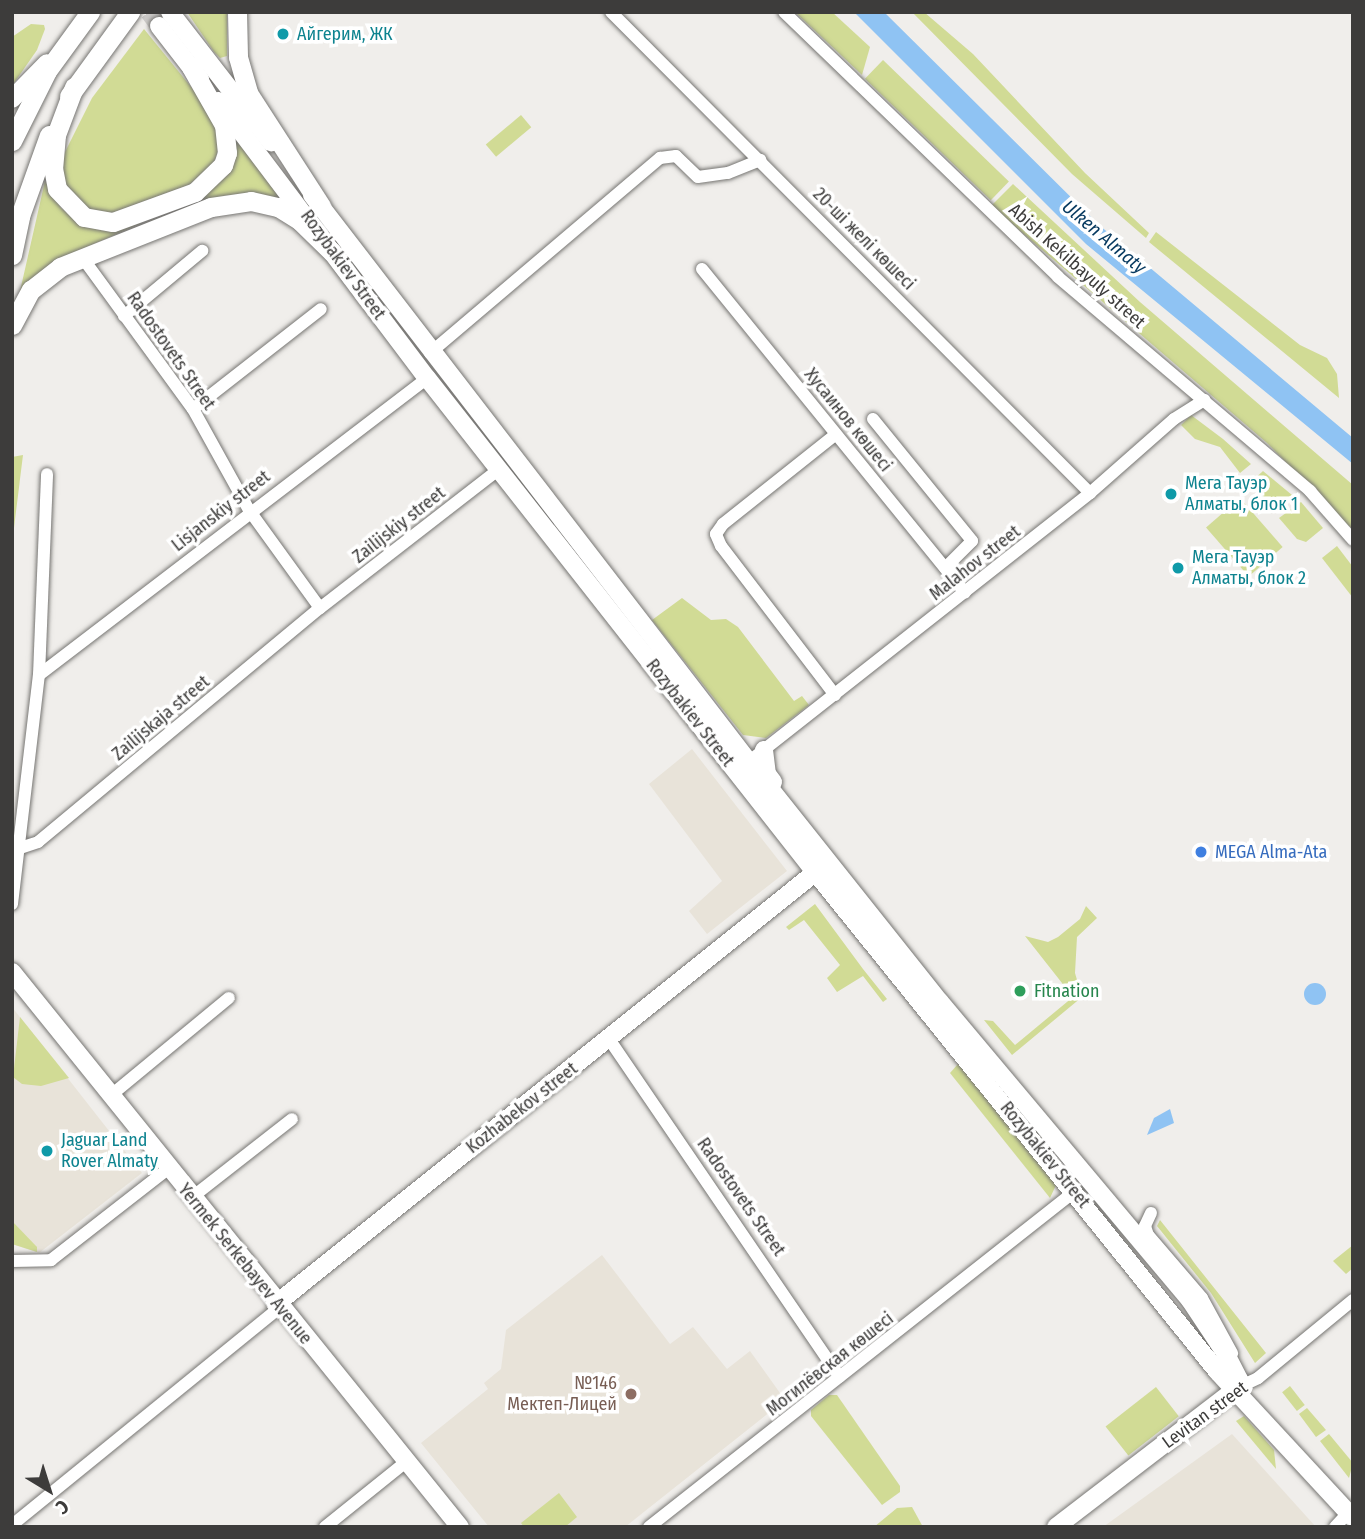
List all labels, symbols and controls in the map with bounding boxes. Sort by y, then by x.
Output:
place label: Айгерим, ЖК [297,23,393,45]
marker: Айгерим, ЖК [275,26,291,42]
street label: 20-ші желі көшесі [808,183,920,295]
water label: Ulken Almaty [1057,195,1151,279]
street label: Abish Kekilbayuly street [1004,199,1150,333]
street label: Rozybakiev Street [296,206,390,324]
street label: Radostovets Street [122,288,220,414]
street label: Хусаинов көшесі [800,364,896,476]
street label: Lisjanskiy street [167,466,275,556]
place label: Мега Тауэр Алматы, блок 1 [1185,473,1298,516]
street label: Zailijskiy street [349,482,449,568]
marker: Мега Тауэр Алматы, блок 1 [1163,486,1179,502]
street label: Malahov street [925,521,1025,605]
place label: Мега Тауэр Алматы, блок 2 [1192,547,1306,590]
marker: Мега Тауэр Алматы, блок 2 [1170,560,1186,576]
street label: Rozybakiev Street [641,655,739,771]
street label: Zailijskaja street [108,671,214,765]
place label: MEGA Alma-Ata [1215,841,1327,863]
marker: MEGA Alma-Ata [1193,844,1209,860]
place label: Fitnation [1034,980,1099,1002]
marker: Fitnation [1012,983,1028,999]
street label: Kozhabekov street [462,1058,582,1158]
street label: Rozybakiev Street [996,1097,1094,1213]
place label: Jaguar Land Rover Almaty [61,1130,158,1172]
street label: Radostovets Street [692,1134,790,1260]
marker: Jaguar Land Rover Almaty [39,1143,55,1159]
street label: Yermek Serkebayev Avenue [173,1179,317,1349]
street label: Могилёвская көшесі [762,1308,898,1420]
place label: №146 Мектеп-Лицей [507,1373,617,1416]
street label: Levitan street [1158,1377,1252,1453]
marker: №146 Мектеп-Лицей [623,1386,639,1402]
north arrow [14,1455,84,1525]
text: С [51,1495,73,1519]

